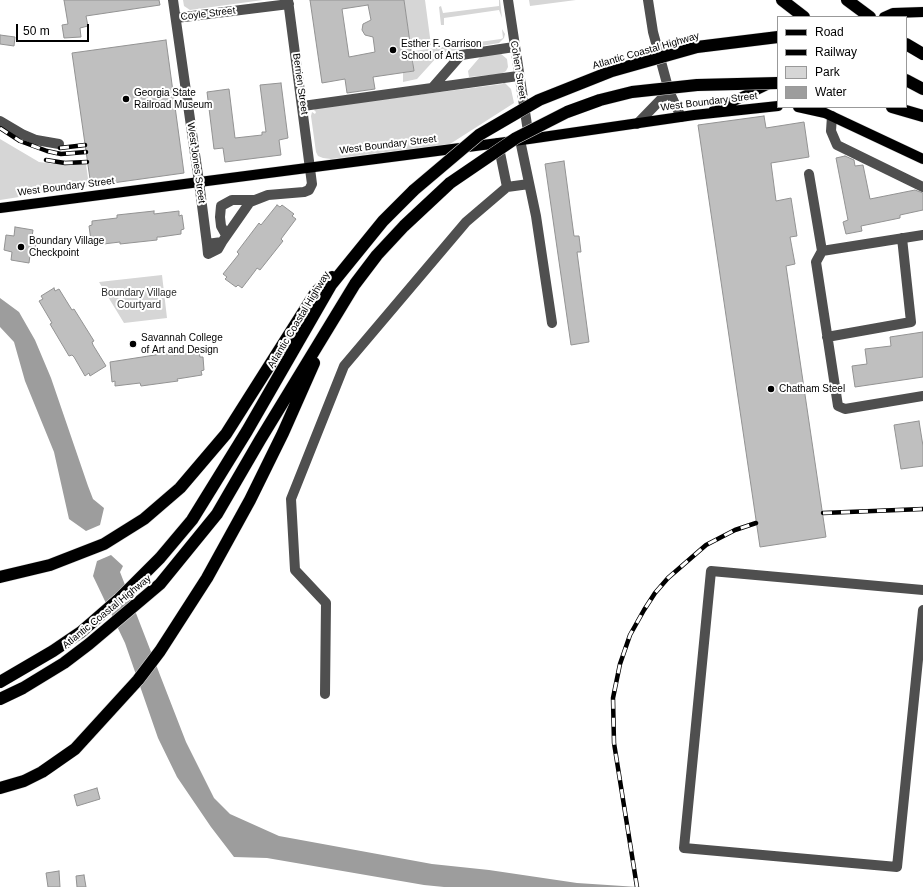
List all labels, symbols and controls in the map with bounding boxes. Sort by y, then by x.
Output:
street label: Coyle Street [180,5,236,23]
scale bar [18,16,91,42]
legend [777,16,907,108]
text: 50 m [23,24,50,38]
text: Road [815,25,844,39]
street label: Atlantic Coastal Highway [591,30,701,72]
place label: Esther F. Garrison School of Arts [401,38,482,62]
street label: Cohen Street [507,40,529,100]
marker: Esther F. Garrison School of Arts [388,45,398,55]
text: Railway [815,45,857,59]
street label: Berrien Street [290,53,310,115]
text: Park [815,65,840,79]
text: Water [815,85,847,99]
place label: Georgia State Railroad Museum [134,87,212,110]
street label: West Boundary Street [660,90,758,114]
marker: Georgia State Railroad Museum [121,94,131,104]
street label: West Jones Street [184,122,208,204]
street label: West Boundary Street [339,133,437,157]
street label: West Boundary Street [17,175,115,199]
place label: Boundary Village Checkpoint [29,235,104,258]
marker: Boundary Village Checkpoint [16,242,26,252]
street label: Atlantic Coastal Highway [265,270,333,370]
park label: Boundary Village Courtyard [101,287,177,310]
place label: Savannah College of Art and Design [141,332,223,356]
marker: Savannah College of Art and Design [128,339,138,349]
place label: Chatham Steel [779,383,845,395]
marker: Chatham Steel [766,384,776,394]
street label: Atlantic Coastal Highway [60,573,154,651]

